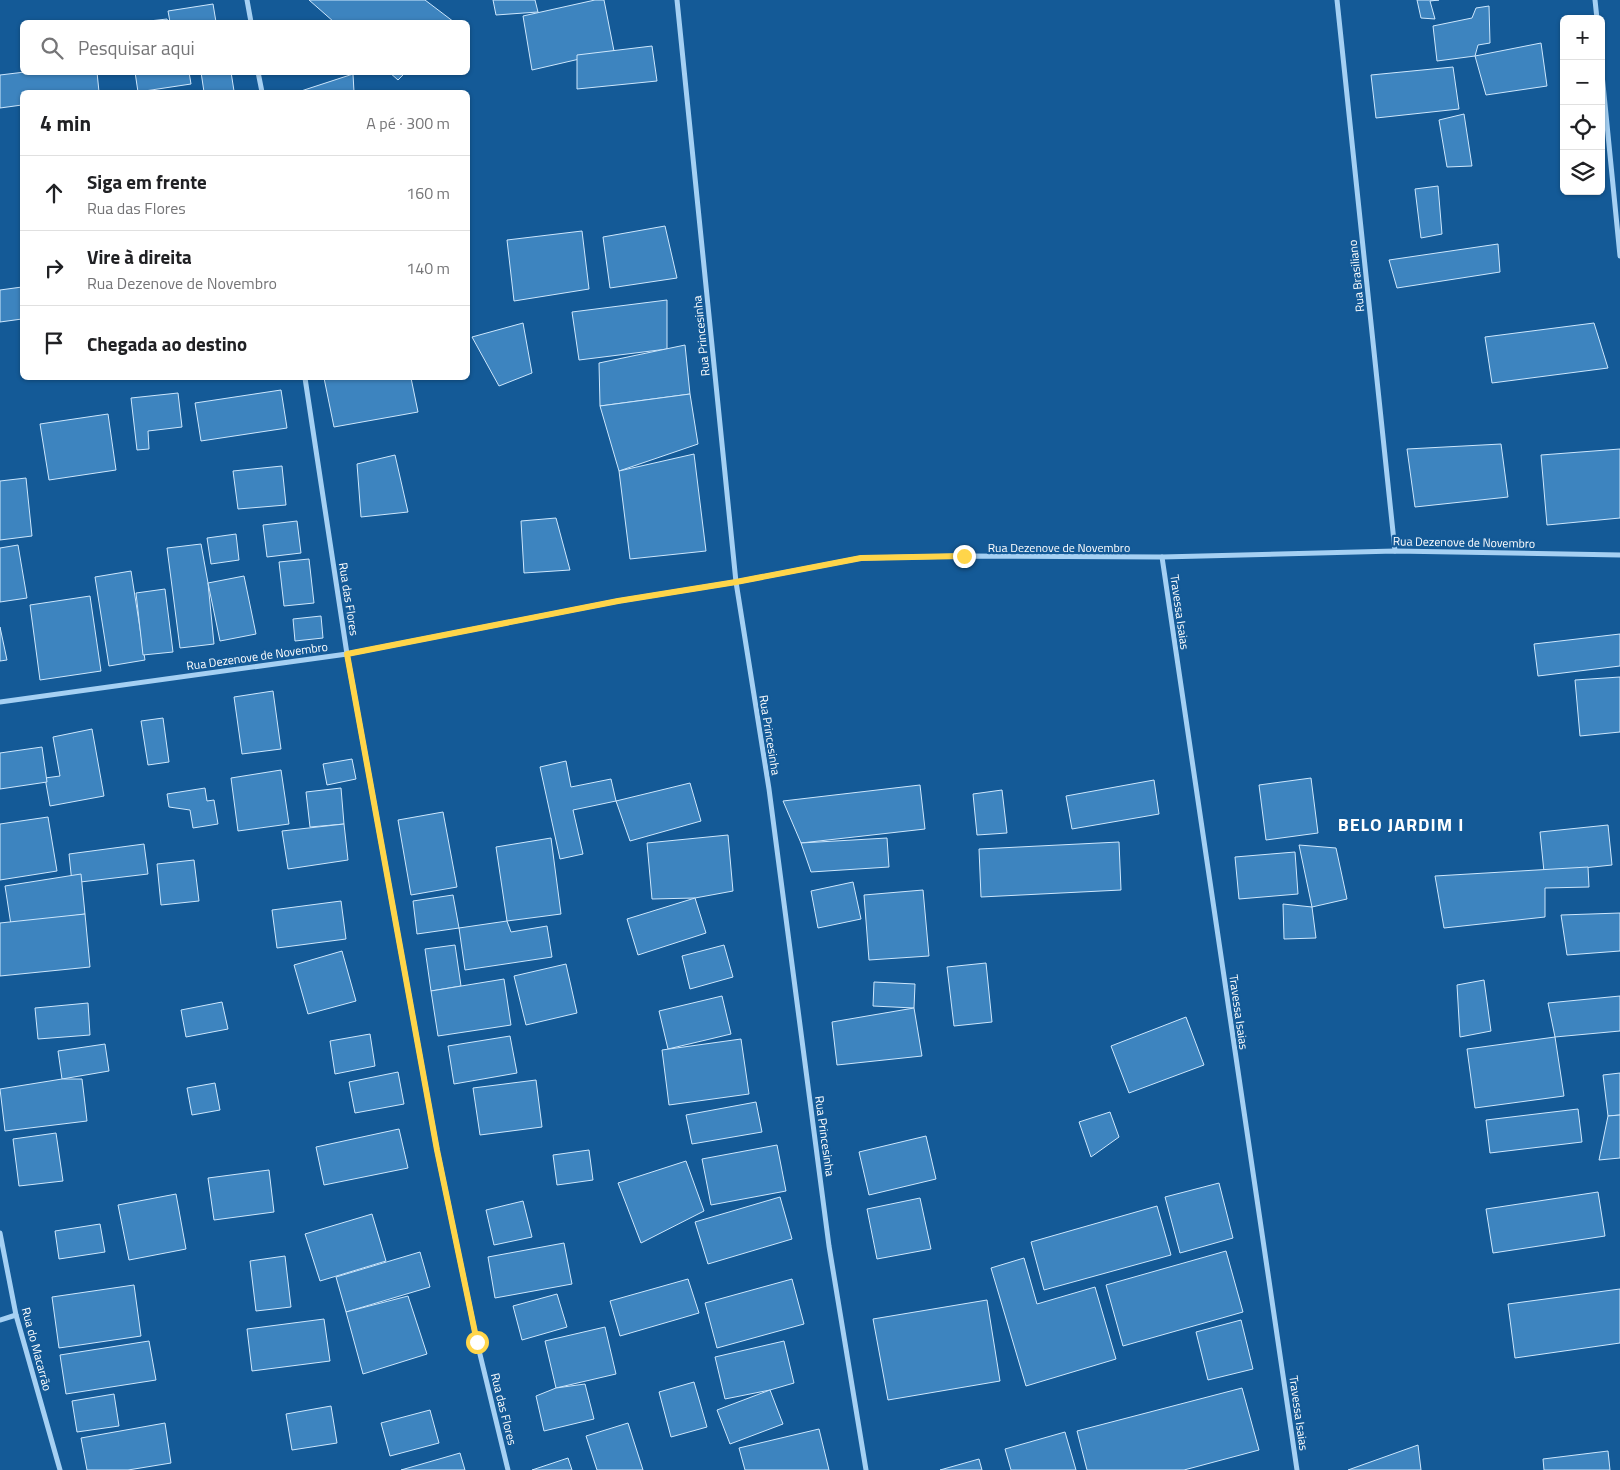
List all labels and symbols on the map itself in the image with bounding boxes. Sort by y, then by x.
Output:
street label: Rua Brasiliano [1343,239,1369,313]
street label: Rua Princesinha [687,295,715,377]
street label: Rua Dezenove de Novembro [1393,531,1535,553]
street label: Rua Dezenove de Novembro [988,538,1130,557]
route end [953,545,976,568]
street label: Rua das Flores [334,561,364,637]
street label: Travessa Isaias [1165,573,1195,651]
street label: Rua Dezenove de Novembro [185,637,329,675]
street label: Rua Princesinha [754,693,786,777]
district label: BELO JARDIM I [1338,811,1464,838]
street label: Travessa Isaias [1224,973,1254,1051]
street label: Rua Princesinha [810,1095,840,1177]
street label: Rua do Macarrão [17,1305,57,1393]
route start [466,1331,489,1354]
street label: Rua das Flores [486,1371,522,1448]
street label: Travessa Isaias [1284,1374,1314,1452]

